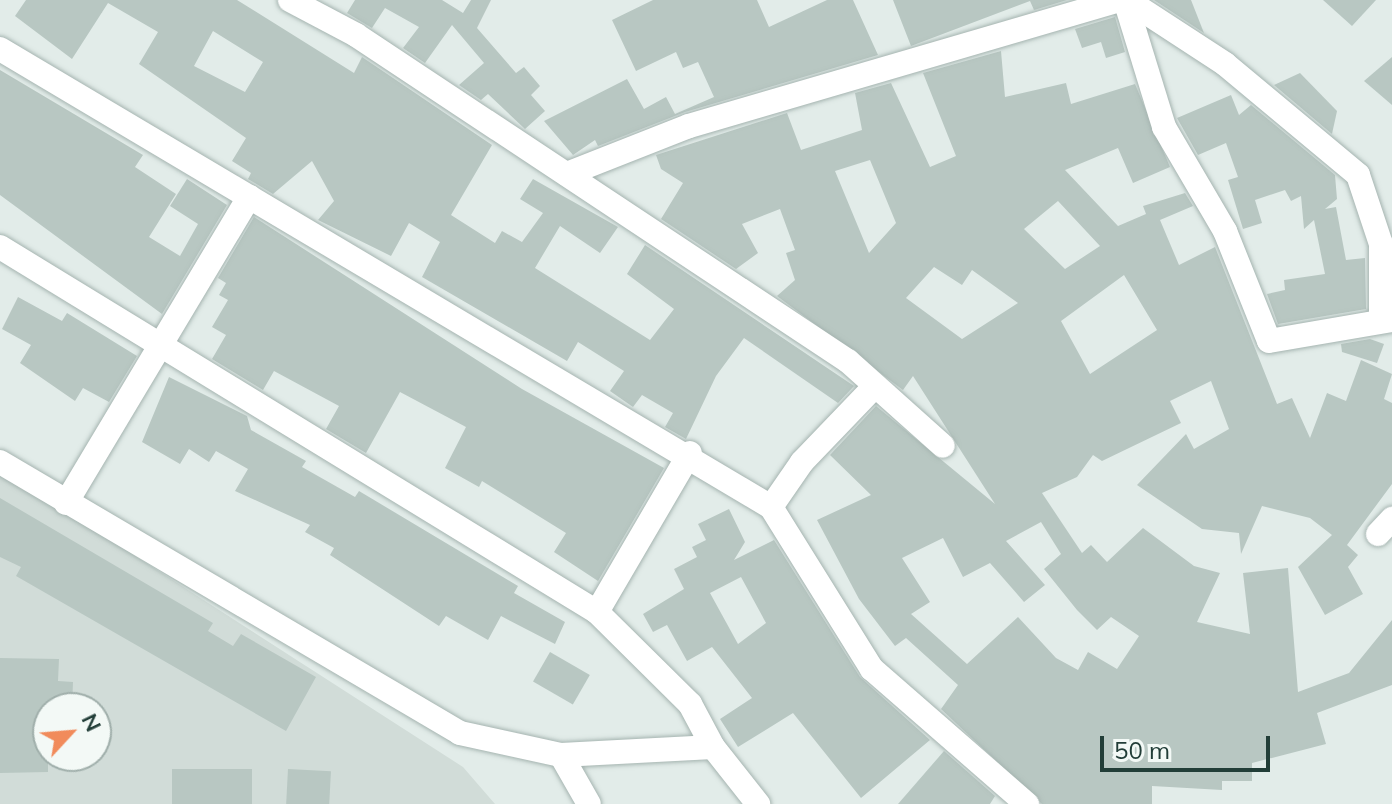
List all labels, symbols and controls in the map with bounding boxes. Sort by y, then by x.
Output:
north arrow [32,692,112,772]
text: N [76,709,108,736]
scale bar [1104,720,1274,770]
text: 50 m [1114,735,1170,765]

